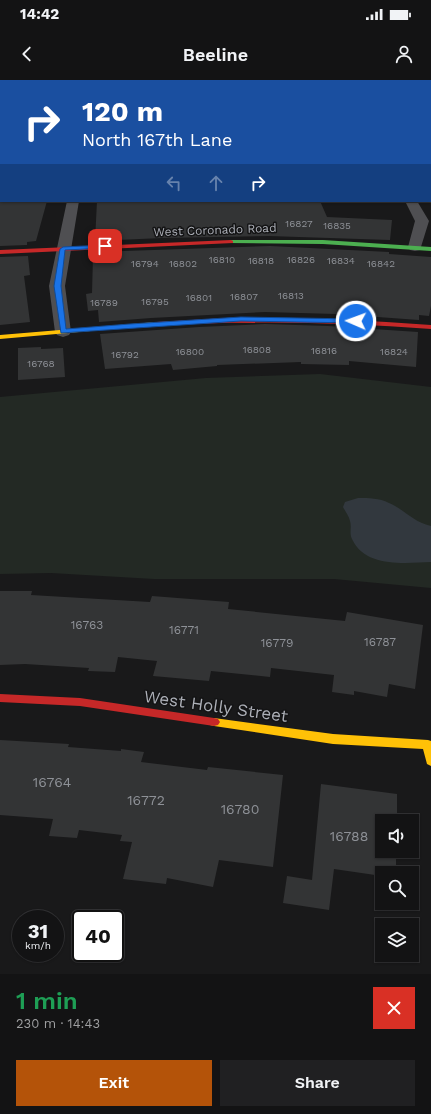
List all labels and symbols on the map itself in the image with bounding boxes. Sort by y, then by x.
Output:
house number: 16827 [285,218,313,229]
house number: 16835 [323,220,351,231]
street label: West Coronado Road [153,221,277,239]
pin [88,229,122,263]
house number: 16810 [209,254,235,265]
house number: 16826 [287,254,315,265]
house number: 16818 [248,255,274,266]
house number: 16834 [327,255,355,266]
house number: 16794 [131,258,159,269]
house number: 16802 [169,258,197,269]
house number: 16842 [367,258,395,269]
house number: 16813 [278,290,304,301]
house number: 16807 [230,291,258,302]
house number: 16801 [186,292,212,303]
house number: 16795 [141,296,169,307]
house number: 16789 [90,297,118,308]
position arrow [335,300,377,342]
house number: 16808 [243,344,271,355]
house number: 16816 [311,345,337,356]
house number: 16800 [176,346,204,357]
house number: 16824 [380,346,408,357]
house number: 16792 [111,349,139,360]
house number: 16768 [27,358,55,369]
house number: 16763 [71,618,103,632]
house number: 16771 [169,623,199,637]
house number: 16787 [364,635,396,649]
house number: 16779 [261,636,293,650]
street label: West Holly Street [143,686,289,726]
house number: 16764 [33,774,71,790]
house number: 16772 [127,792,165,808]
house number: 16780 [221,801,259,817]
house number: 16788 [330,828,368,844]
speed limit sign: 40 [72,910,124,962]

